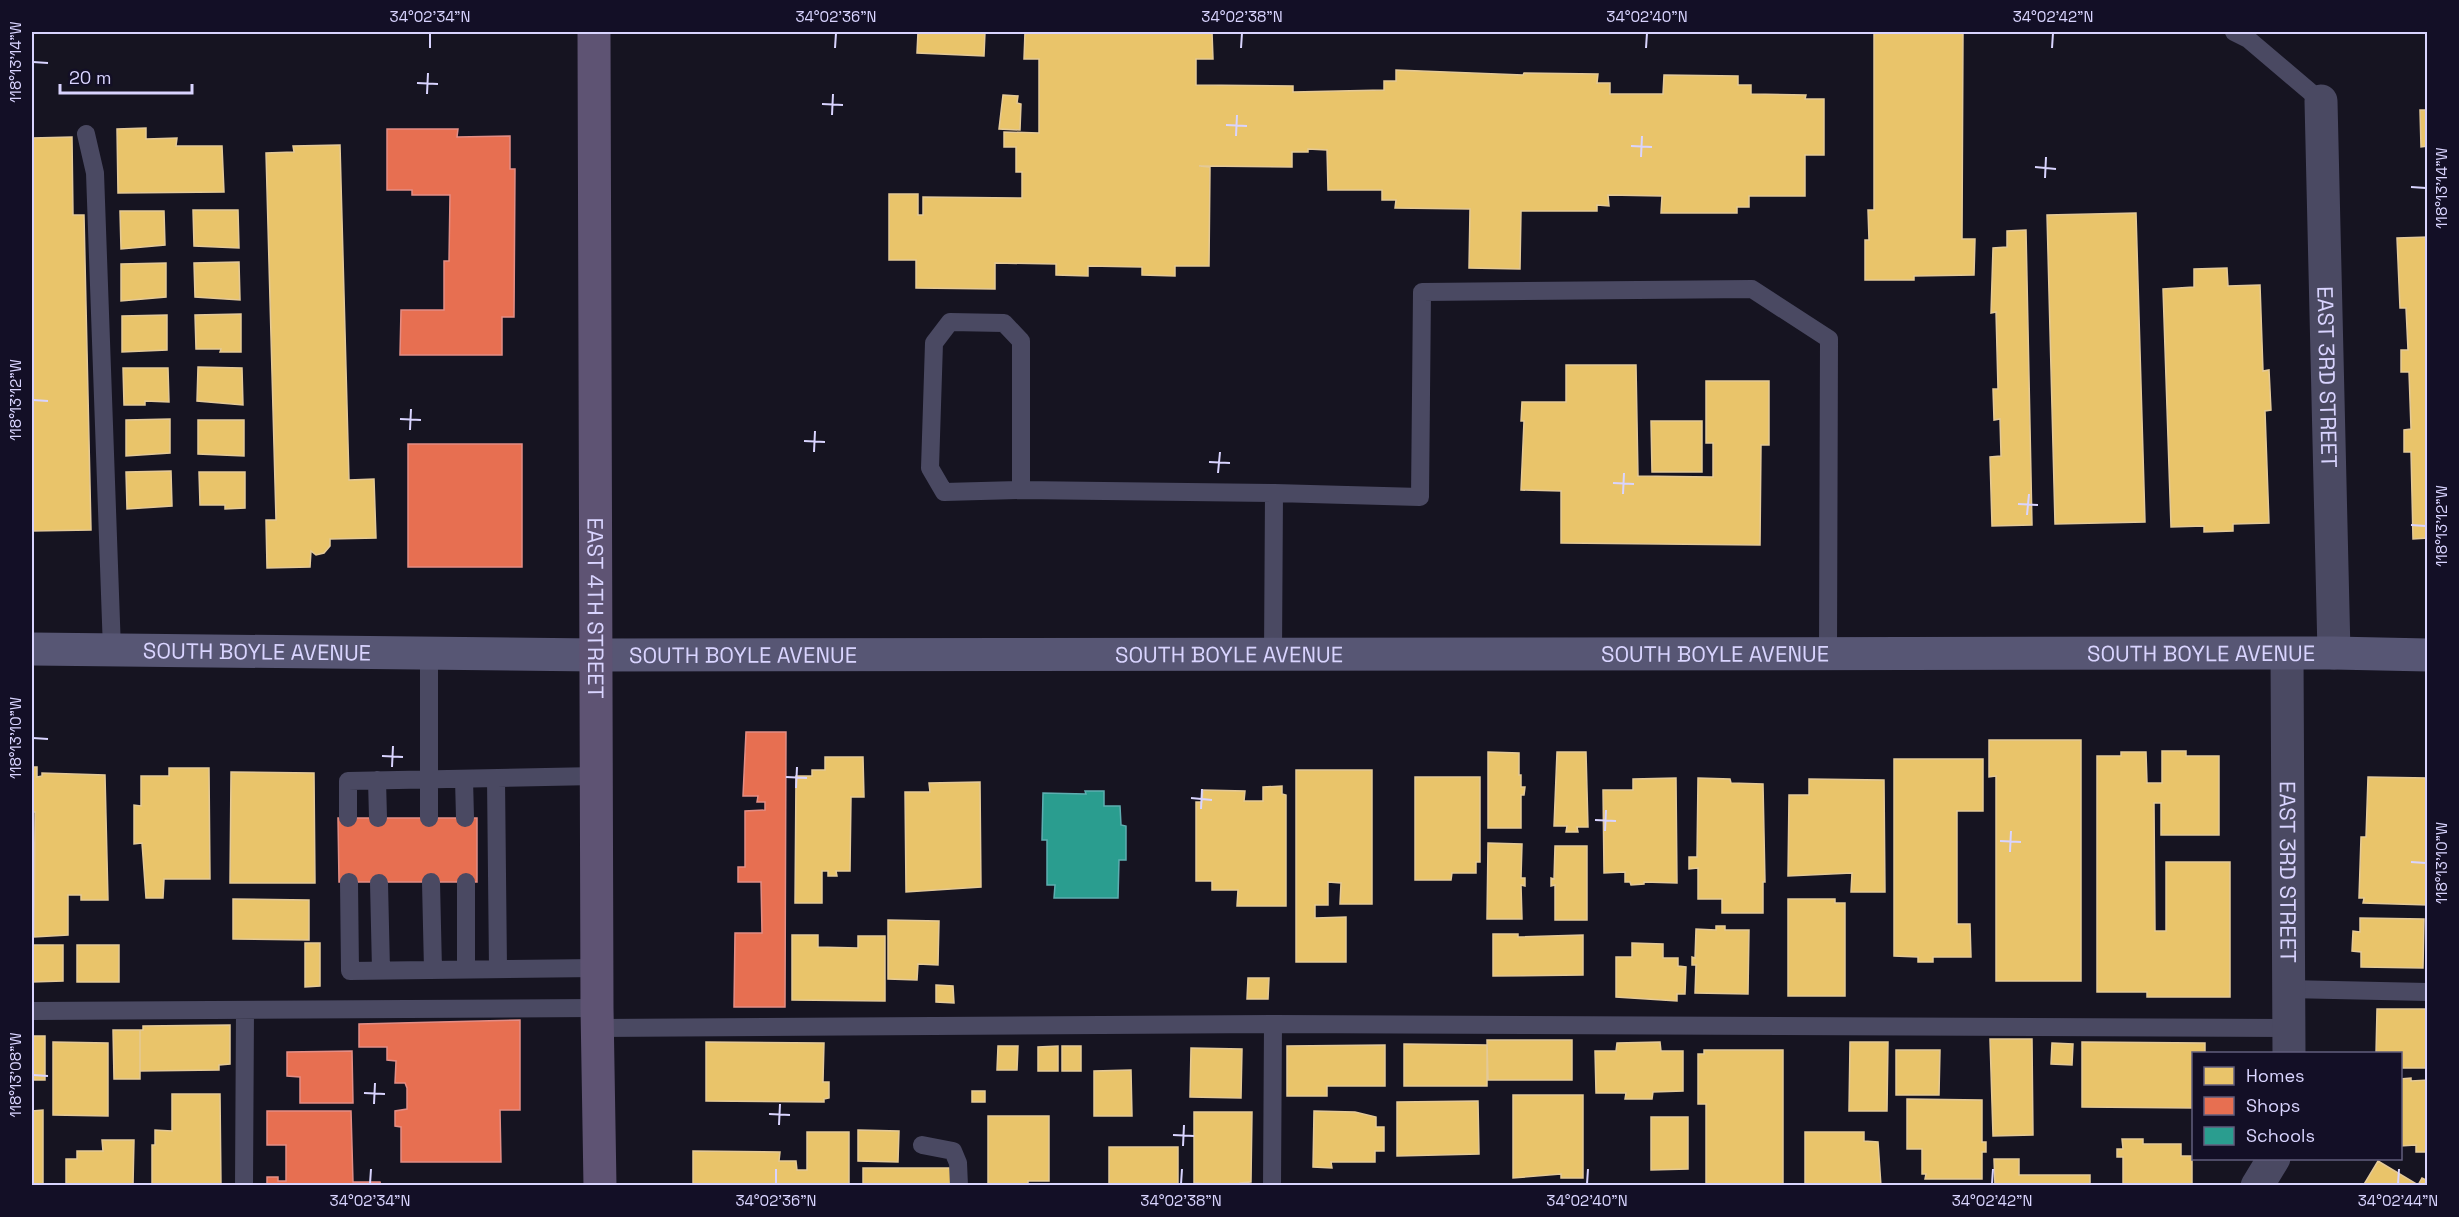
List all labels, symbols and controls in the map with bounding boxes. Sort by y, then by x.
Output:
text: 34°02'34"N [390,7,470,26]
text: 34°02'36"N [795,7,877,26]
text: 34°02'38"N [1201,7,1283,26]
text: 34°02'40"N [1606,7,1688,26]
text: 34°02'42"N [2013,7,2093,26]
text: 118°13'14"W [6,21,25,103]
scale bar [60,57,192,95]
text: 20 m [69,66,112,89]
text: 118°13'14"W [2432,147,2451,229]
street label: EAST 3RD STREET [2311,286,2344,468]
text: 118°13'12"W [6,359,25,441]
text: 118°13'12"W [2432,485,2451,567]
street label: EAST 4TH STREET [581,517,610,699]
street label: SOUTH BOYLE AVENUE [143,636,371,667]
street label: SOUTH BOYLE AVENUE [2087,639,2315,667]
street label: SOUTH BOYLE AVENUE [1115,640,1343,668]
street label: SOUTH BOYLE AVENUE [1601,640,1829,668]
street label: SOUTH BOYLE AVENUE [629,641,857,669]
text: 118°13'10"W [6,697,25,779]
street label: EAST 3RD STREET [2274,781,2303,963]
text: 118°13'10"W [2432,822,2451,904]
text: 118°13'08"W [6,1032,25,1118]
legend [2192,1052,2402,1160]
text: Homes [2246,1064,2305,1087]
text: Shops [2246,1094,2300,1117]
text: Schools [2246,1124,2315,1147]
text: 34°02'34"N [330,1191,410,1210]
text: 34°02'36"N [735,1191,817,1210]
text: 34°02'38"N [1140,1191,1222,1210]
text: 34°02'40"N [1546,1191,1628,1210]
text: 34°02'42"N [1952,1191,2032,1210]
text: 34°02'44"N [2358,1191,2438,1210]

